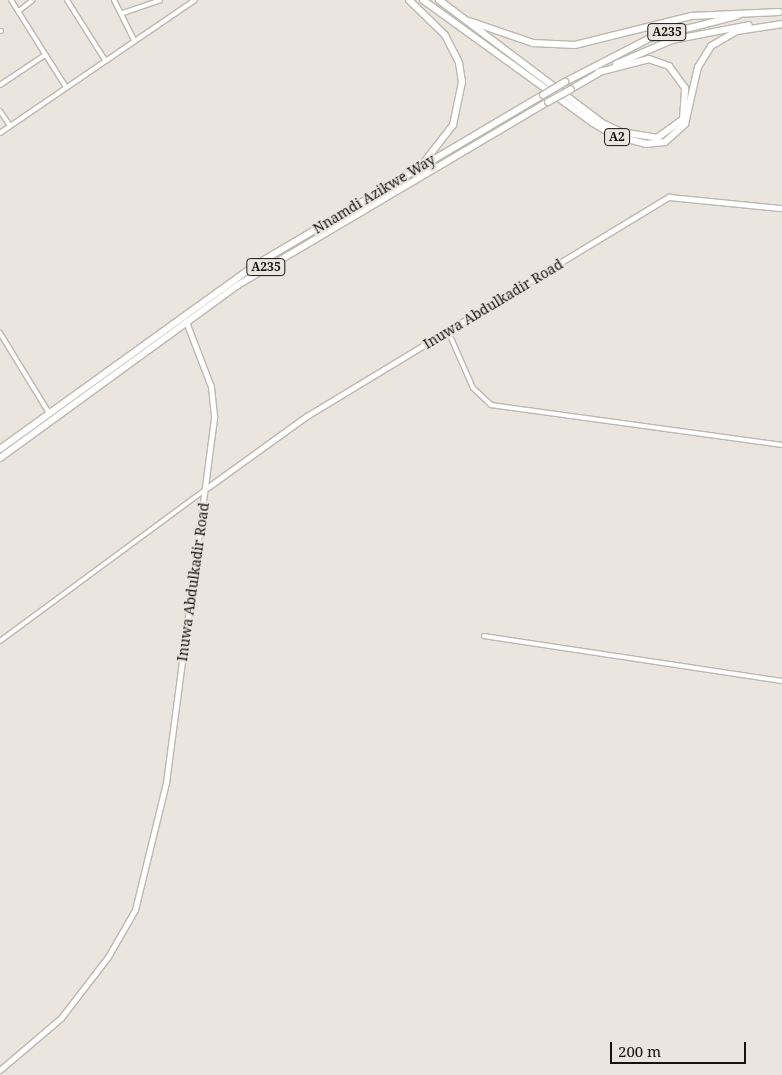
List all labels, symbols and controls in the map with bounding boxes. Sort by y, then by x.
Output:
road number: A235 [647,22,687,42]
road number: A2 [603,128,631,146]
street label: Nnamdi Azikwe Way [310,151,438,237]
street label: Inuwa Abdulkadir Road [420,256,566,352]
road number: A235 [246,258,286,276]
street label: Inuwa Abdulkadir Road [174,502,212,662]
scale bar [612,1032,748,1064]
text: 200 m [618,1041,661,1061]

